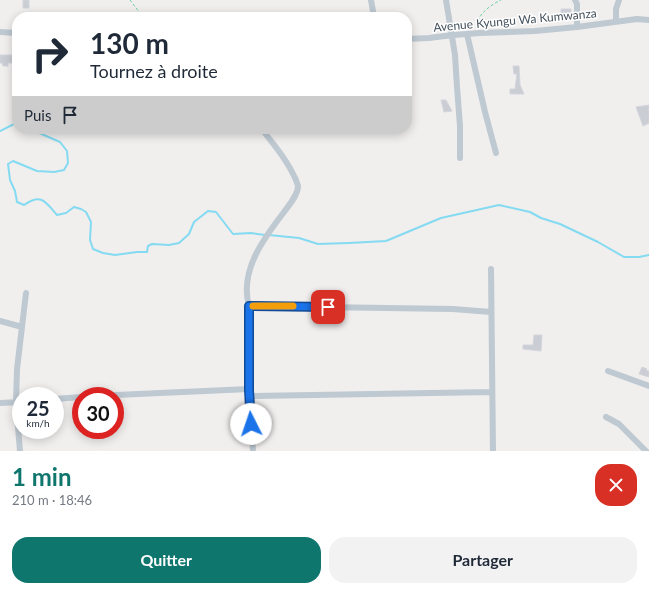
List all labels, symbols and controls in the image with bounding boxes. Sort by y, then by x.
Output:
street label: Avenue Kyungu Wa Kumwanza [433,5,597,35]
text: 130 m [90,26,169,60]
icon: right [24,28,76,80]
text: Tournez à droite [90,60,218,82]
icon: arrive [59,104,81,126]
text: Puis [24,106,51,124]
pin [311,290,345,324]
icon: arrive [317,296,339,318]
speed limit sign: 30 [72,387,124,439]
text: 25 [26,396,50,420]
position arrow [230,403,272,445]
text: km/h [26,417,50,429]
text: 1 min [12,462,72,491]
button: close [595,464,637,506]
text: 210 m · 18:46 [12,492,92,508]
button: Quitter [12,537,321,583]
button: Partager [329,537,637,583]

